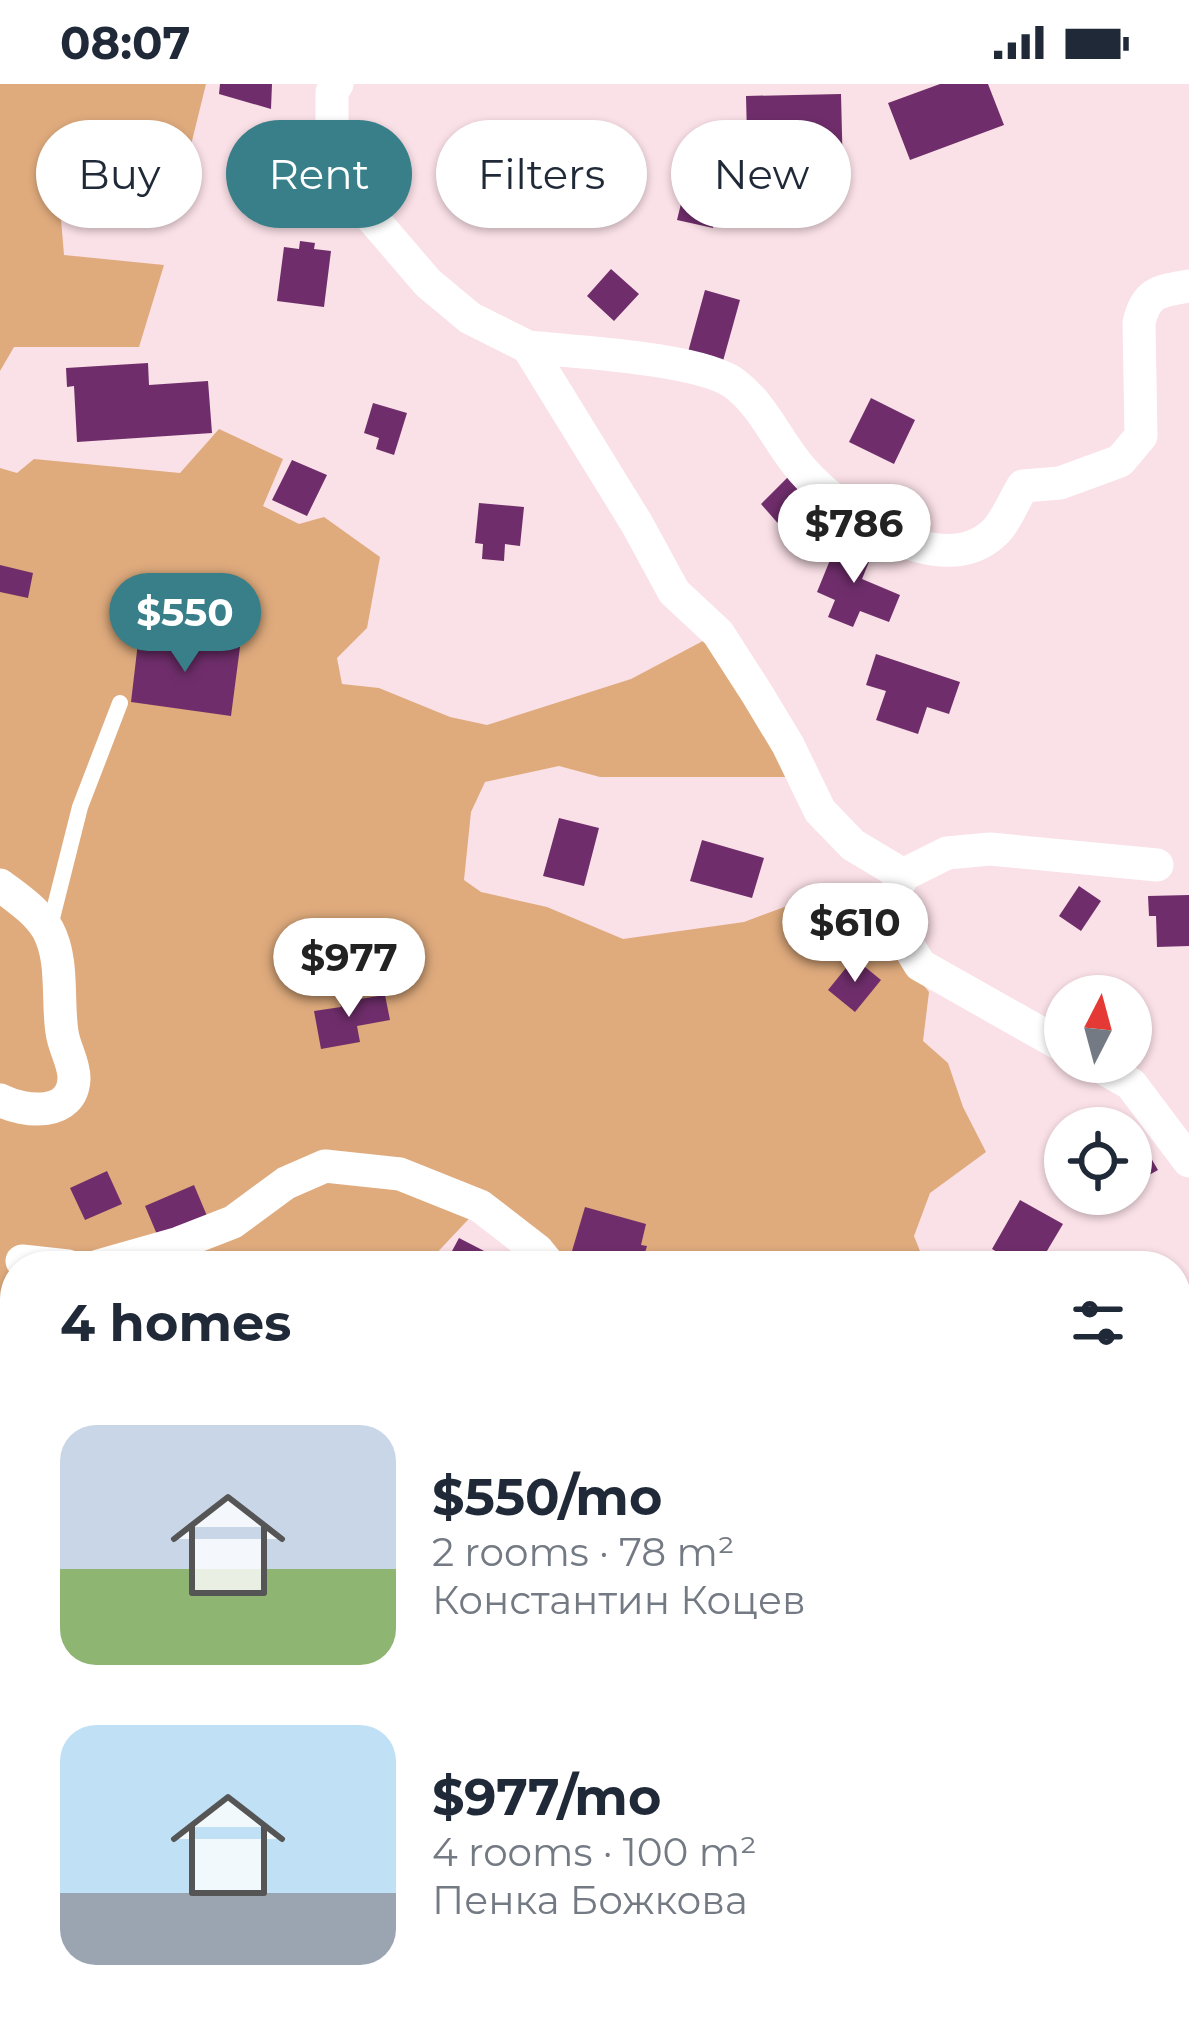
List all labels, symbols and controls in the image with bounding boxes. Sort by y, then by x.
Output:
text: 08:07 [60,15,190,70]
chip: Buy [36,120,202,228]
chip: Rent [226,120,412,228]
chip: Filters [436,120,647,228]
chip: New [671,120,851,228]
pin: $786 [783,484,925,586]
text: $786 [805,499,903,547]
pin: $550 [114,573,256,675]
text: $550 [136,588,234,636]
pin: $610 [784,883,926,985]
text: $610 [809,898,901,946]
pin: $977 [278,918,420,1020]
text: $977 [300,933,398,981]
north arrow [1044,975,1152,1083]
map controls [1044,975,1152,1215]
button: locate [1044,1107,1152,1215]
icon: filters [1065,1290,1131,1356]
text: 4 homes [60,1292,291,1354]
text: $550/mo [432,1466,662,1528]
icon: home [156,1473,300,1617]
text: 2 rooms · 78 m² [432,1528,735,1576]
text: Константин Коцев [432,1576,806,1624]
text: $977/mo [432,1766,661,1828]
icon: home [156,1773,300,1917]
text: 4 rooms · 100 m² [432,1828,757,1876]
text: Пенка Божкова [432,1876,748,1924]

